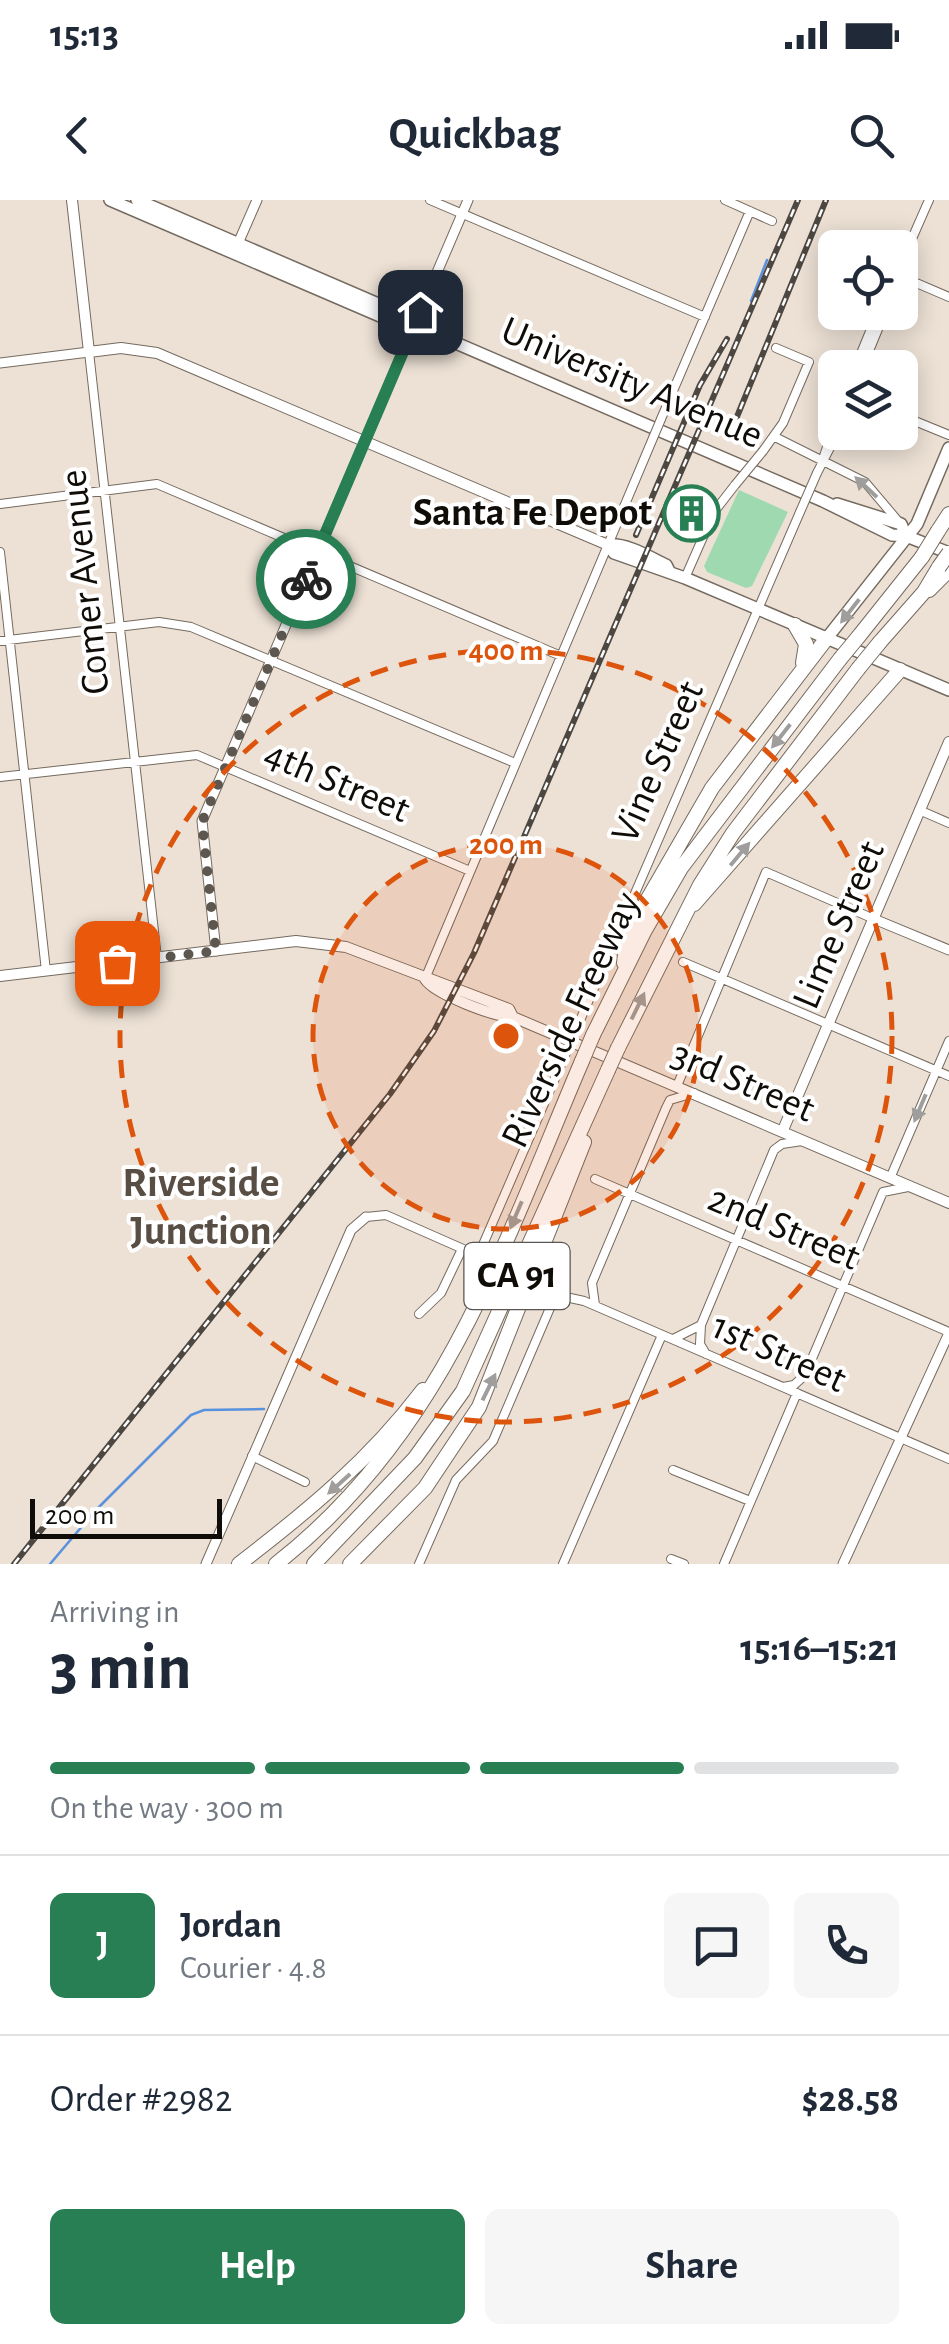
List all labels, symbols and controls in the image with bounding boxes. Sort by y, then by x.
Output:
text: 15:13 [50,16,119,54]
icon: back [50,108,105,163]
icon: search [844,108,899,163]
text: Quickbag [389,112,560,157]
map controls [818,230,918,450]
button: locate [818,230,918,330]
pin [378,270,463,355]
icon: home [393,285,448,340]
street label: University Avenue [495,310,769,456]
button: layers [818,350,918,450]
street label: Comer Avenue [53,468,117,696]
one-way arrow [854,476,878,499]
building icon: Santa Fe Depot [661,483,721,543]
place label: Santa Fe Depot [413,493,652,533]
courier [256,529,356,629]
icon: bike [279,552,334,607]
one-way arrow [840,598,861,624]
text: 400 m [468,636,544,666]
street label: Vine Street [605,675,711,849]
one-way arrow [771,723,791,749]
street label: 4th Street [259,734,416,831]
text: 200 m [469,830,543,860]
street label: Lime Street [786,835,892,1015]
one-way arrow [728,842,750,867]
street label: Riverside Freeway [494,886,648,1154]
pin [75,921,160,1006]
icon: bag [90,936,145,991]
one-way arrow [629,992,646,1021]
centre of rings [488,1018,524,1054]
street label: 3rd Street [666,1034,820,1130]
one-way arrow [912,1093,928,1123]
district label: Riverside Junction [122,1162,280,1252]
street label: 2nd Street [702,1178,866,1278]
one-way arrow [508,1200,524,1230]
road number: CA 91 [464,1243,570,1309]
street label: 1st Street [706,1306,852,1400]
one-way arrow [480,1372,497,1401]
one-way arrow [327,1472,351,1495]
scale bar [30,1494,222,1538]
text: 200 m [45,1502,114,1530]
text: Arriving in [50,1596,179,1628]
text: 15:16–15:21 [740,1630,899,1668]
text: 3 min [50,1636,192,1701]
text: On the way · 300 m [50,1792,284,1824]
button: chat [664,1893,769,1998]
button: phone [794,1893,899,1998]
text: Jordan [180,1907,282,1945]
text: J [96,1926,109,1964]
text: Courier · 4.8 [180,1952,327,1984]
text: Order #2982 [50,2081,232,2119]
text: $28.58 [801,2081,899,2119]
button: Help [50,2209,465,2324]
button: Share [485,2209,899,2324]

